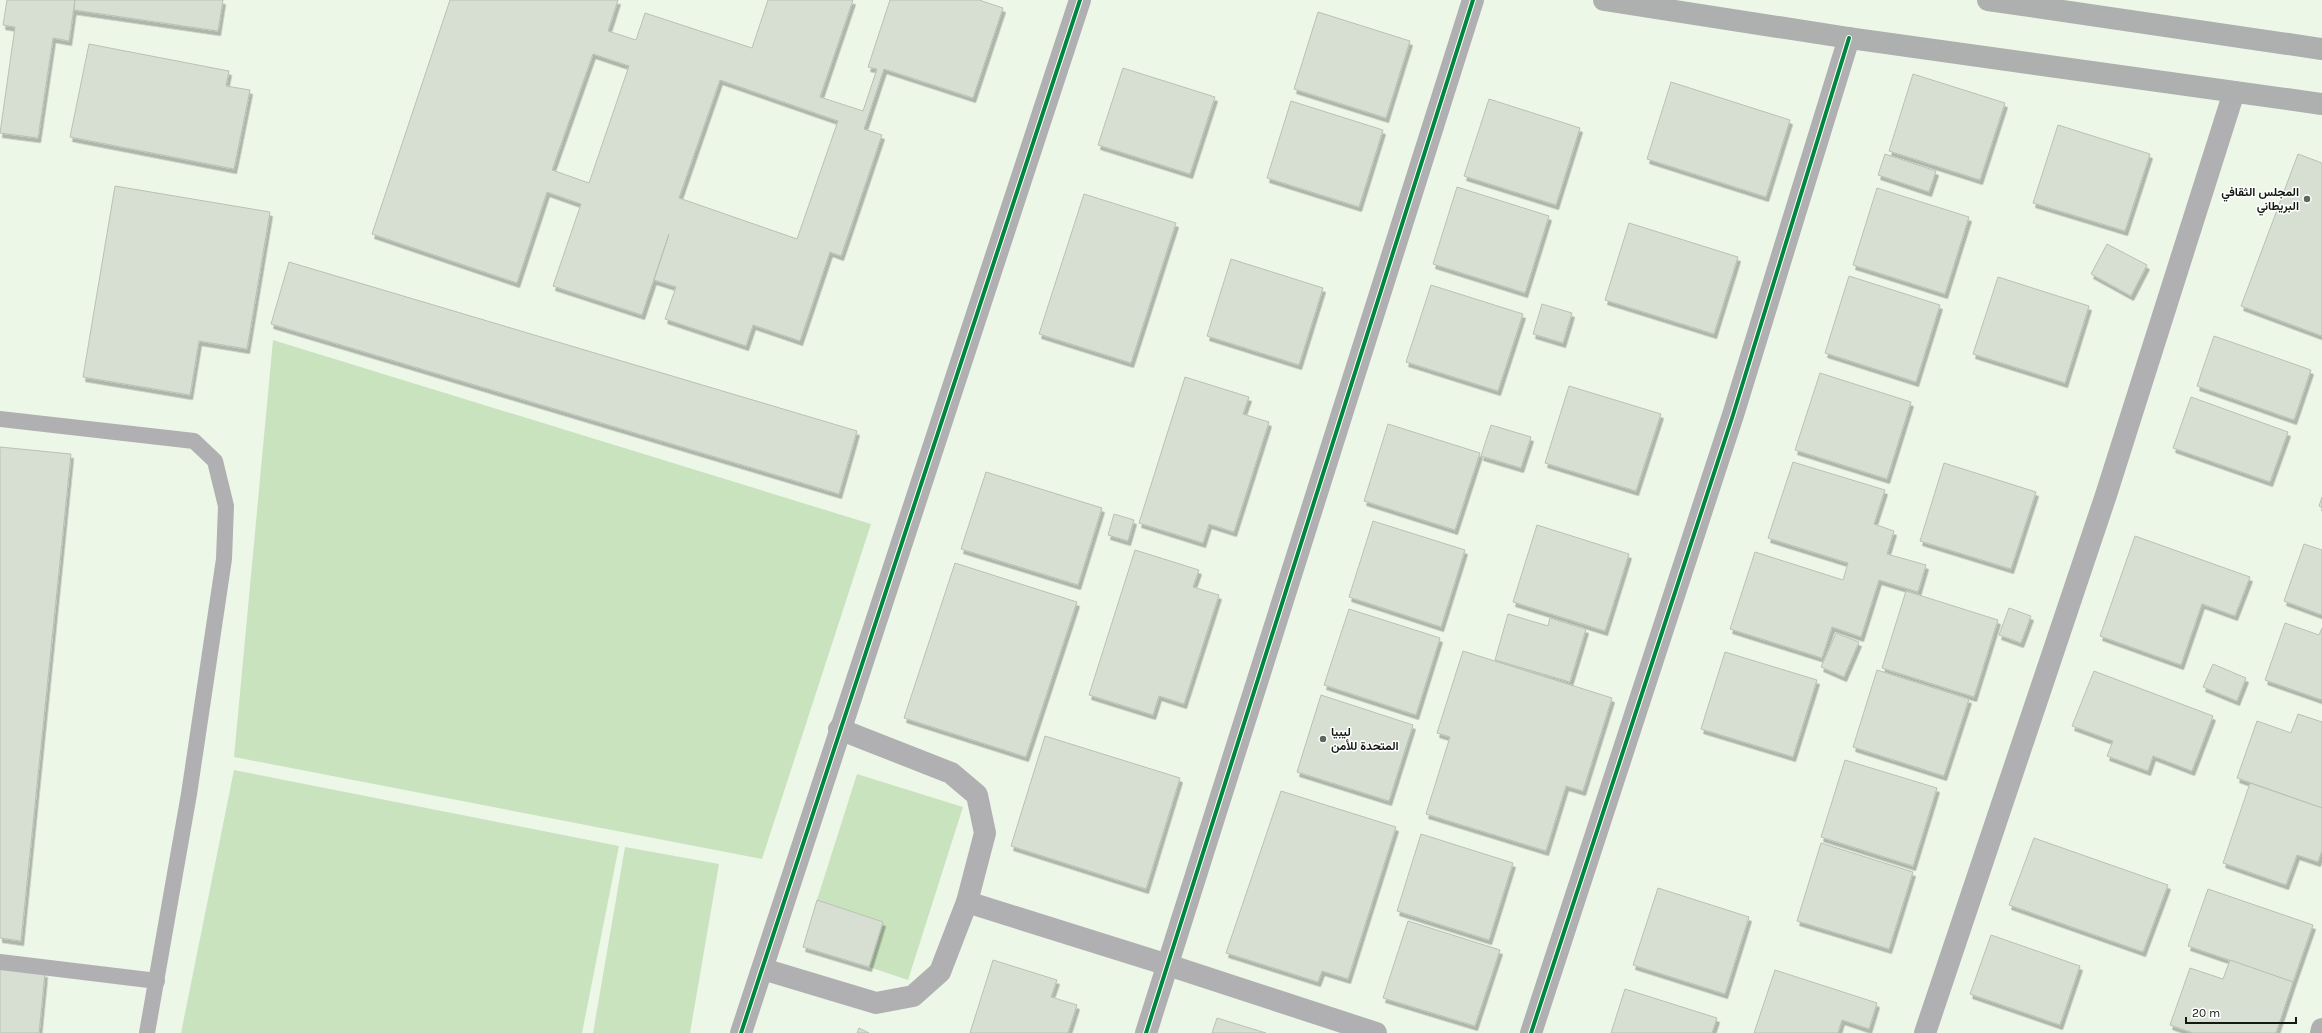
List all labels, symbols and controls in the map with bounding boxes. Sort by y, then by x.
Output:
place label: المجلس الثقافي البريطاني [2221,185,2299,216]
marker: المجلس الثقافي البريطاني [2302,194,2312,204]
place label: ليبيا المتحدة للأمن [1331,725,1399,753]
marker: ليبيا المتحدة للأمن [1318,734,1328,744]
scale bar [2186,999,2296,1025]
text: 20 m [2192,1006,2220,1020]

